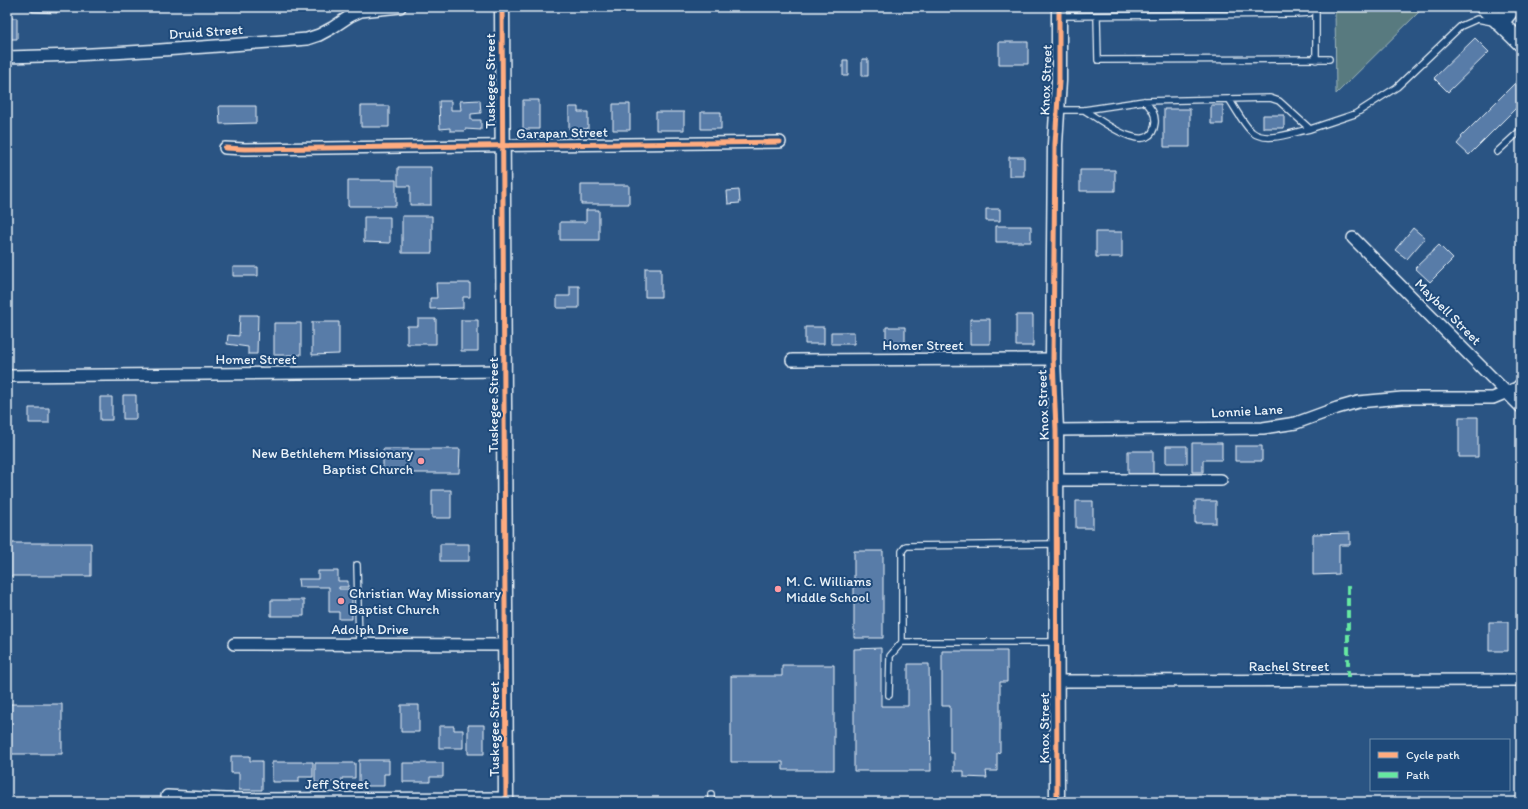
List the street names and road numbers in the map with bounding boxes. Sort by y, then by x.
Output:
street label: Druid Street [168,21,244,43]
street label: Tuskegee Street [482,33,499,129]
street label: Knox Street [1036,44,1056,116]
street label: Garapan Street [516,124,608,142]
street label: Maybell Street [1411,275,1485,349]
street label: Homer Street [882,337,964,354]
street label: Homer Street [215,351,297,368]
street label: Tuskegee Street [485,357,502,453]
street label: Knox Street [1033,369,1053,441]
street label: Lonnie Lane [1211,401,1284,421]
street label: Adolph Drive [331,621,409,638]
street label: Rachel Street [1249,658,1329,675]
street label: Tuskegee Street [486,681,503,777]
street label: Knox Street [1036,693,1053,763]
street label: Jeff Street [305,776,369,793]

